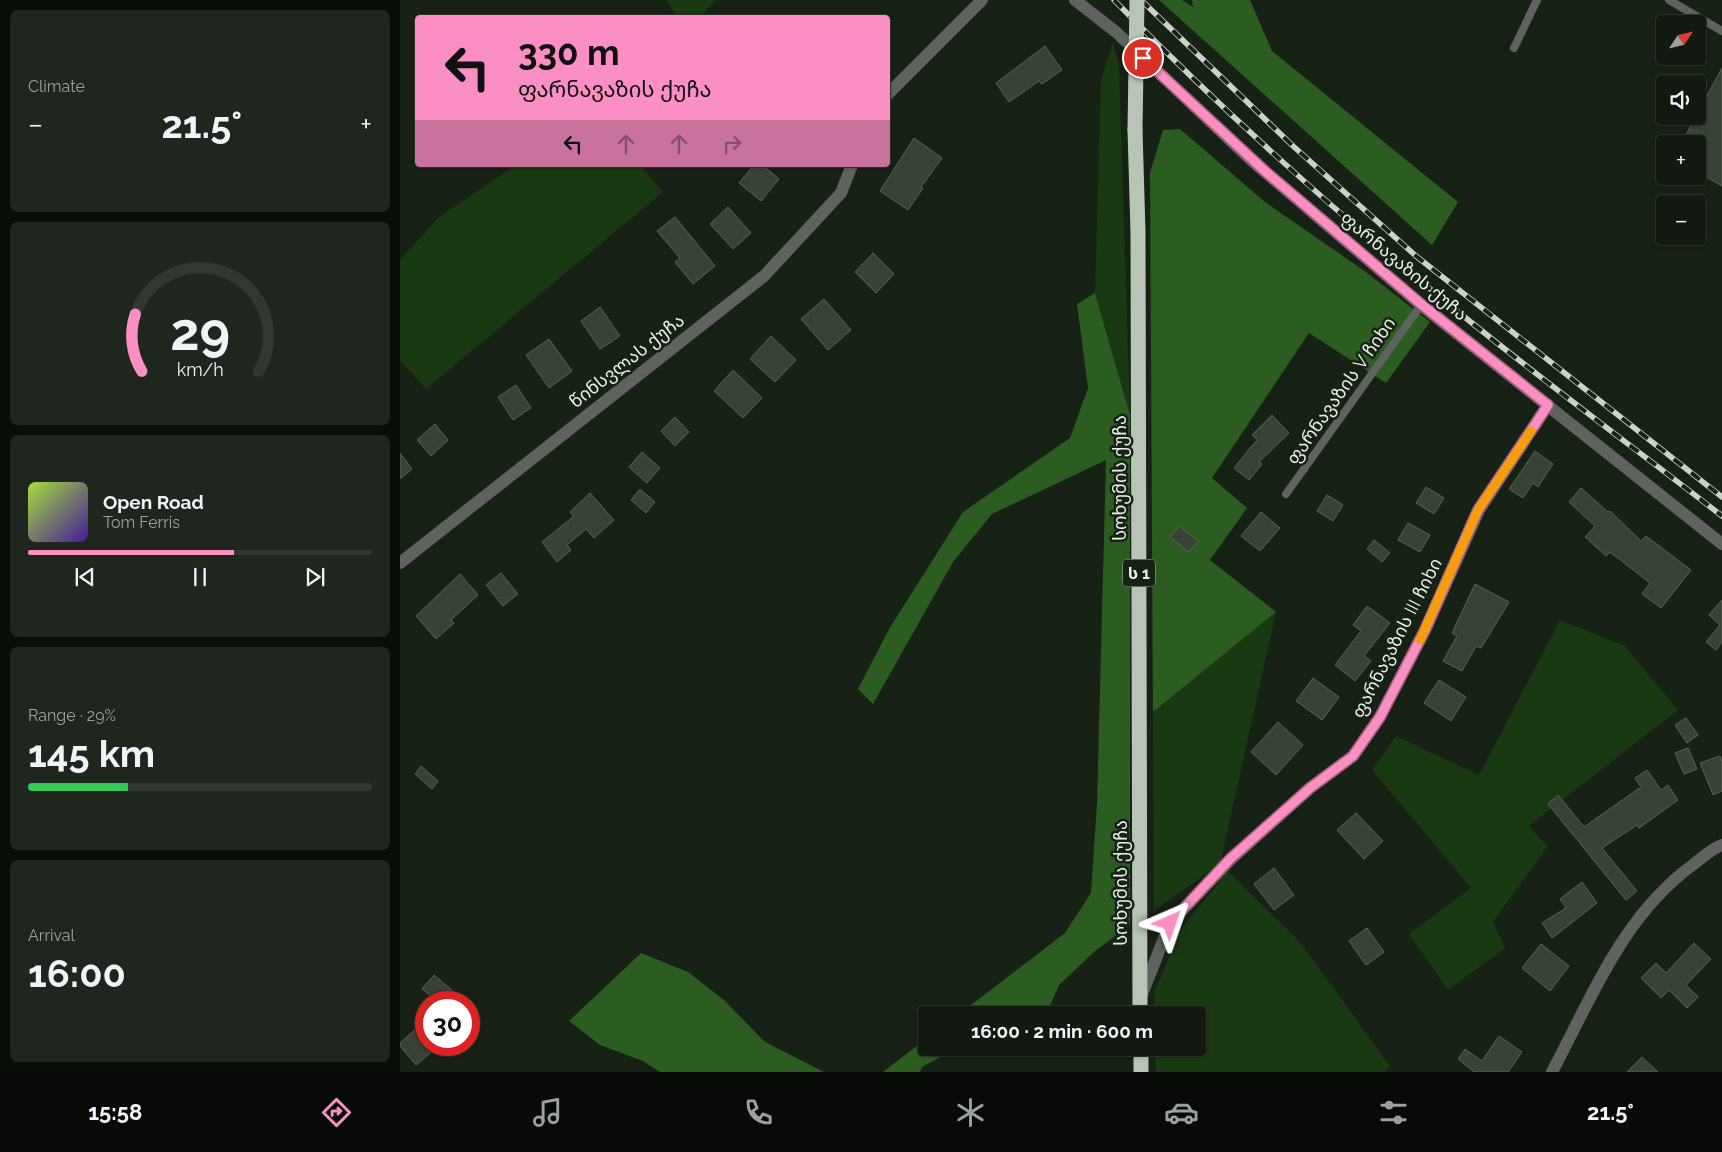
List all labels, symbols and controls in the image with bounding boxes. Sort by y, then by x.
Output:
north arrow [1656,15,1706,65]
map controls [1656,15,1706,245]
text: 330 m [518,32,620,73]
icon: left [435,35,500,100]
pin [1122,37,1164,79]
icon: arrive [1129,44,1157,72]
button: sound [1656,75,1706,125]
text: ფარნავაზის ქუჩა [518,76,712,102]
text: Climate [28,77,85,96]
text: 21.5° [161,102,242,147]
text: − [28,108,43,141]
text: + [360,108,372,141]
icon: left [559,130,587,158]
icon: ahead [612,130,640,158]
icon: ahead [665,130,693,158]
icon: right [718,130,746,158]
button: + [1656,135,1706,185]
button: − [1656,195,1706,245]
street label: ფარნავაზის ქუჩა [1336,207,1472,325]
text: 29 [170,301,230,362]
street label: წინსვლას ქუჩა [565,309,689,413]
street label: ფარნავაზის V ჩიხი [1282,313,1400,469]
text: km/h [176,359,224,380]
street label: სოხუმის ქუჩა [1109,415,1131,541]
text: Open Road [103,491,204,513]
text: Tom Ferris [103,513,180,532]
street label: ფარნავაზის III ჩიხი [1347,554,1447,722]
road number: ს 1 [1123,560,1155,586]
icon: previous [71,563,99,591]
icon: pause [186,563,214,591]
icon: next [301,563,329,591]
text: Range · 29% [28,706,116,725]
text: 145 km [28,731,155,776]
street label: სოხუმის ქუჩა [1110,820,1132,946]
position arrow [1143,896,1195,948]
text: Arrival [28,926,75,945]
text: 16:00 [28,951,126,996]
speed limit sign: 30 [415,991,480,1056]
text: 16:00 · 2 min · 600 m [971,1020,1153,1042]
icon: directions [319,1095,354,1130]
icon: music [530,1095,565,1130]
icon: phone [741,1095,776,1130]
icon: climate [953,1095,988,1130]
icon: car [1164,1095,1199,1130]
icon: filters [1376,1095,1411,1130]
text: 15:58 [88,1099,142,1125]
text: 21.5° [1587,1099,1634,1125]

